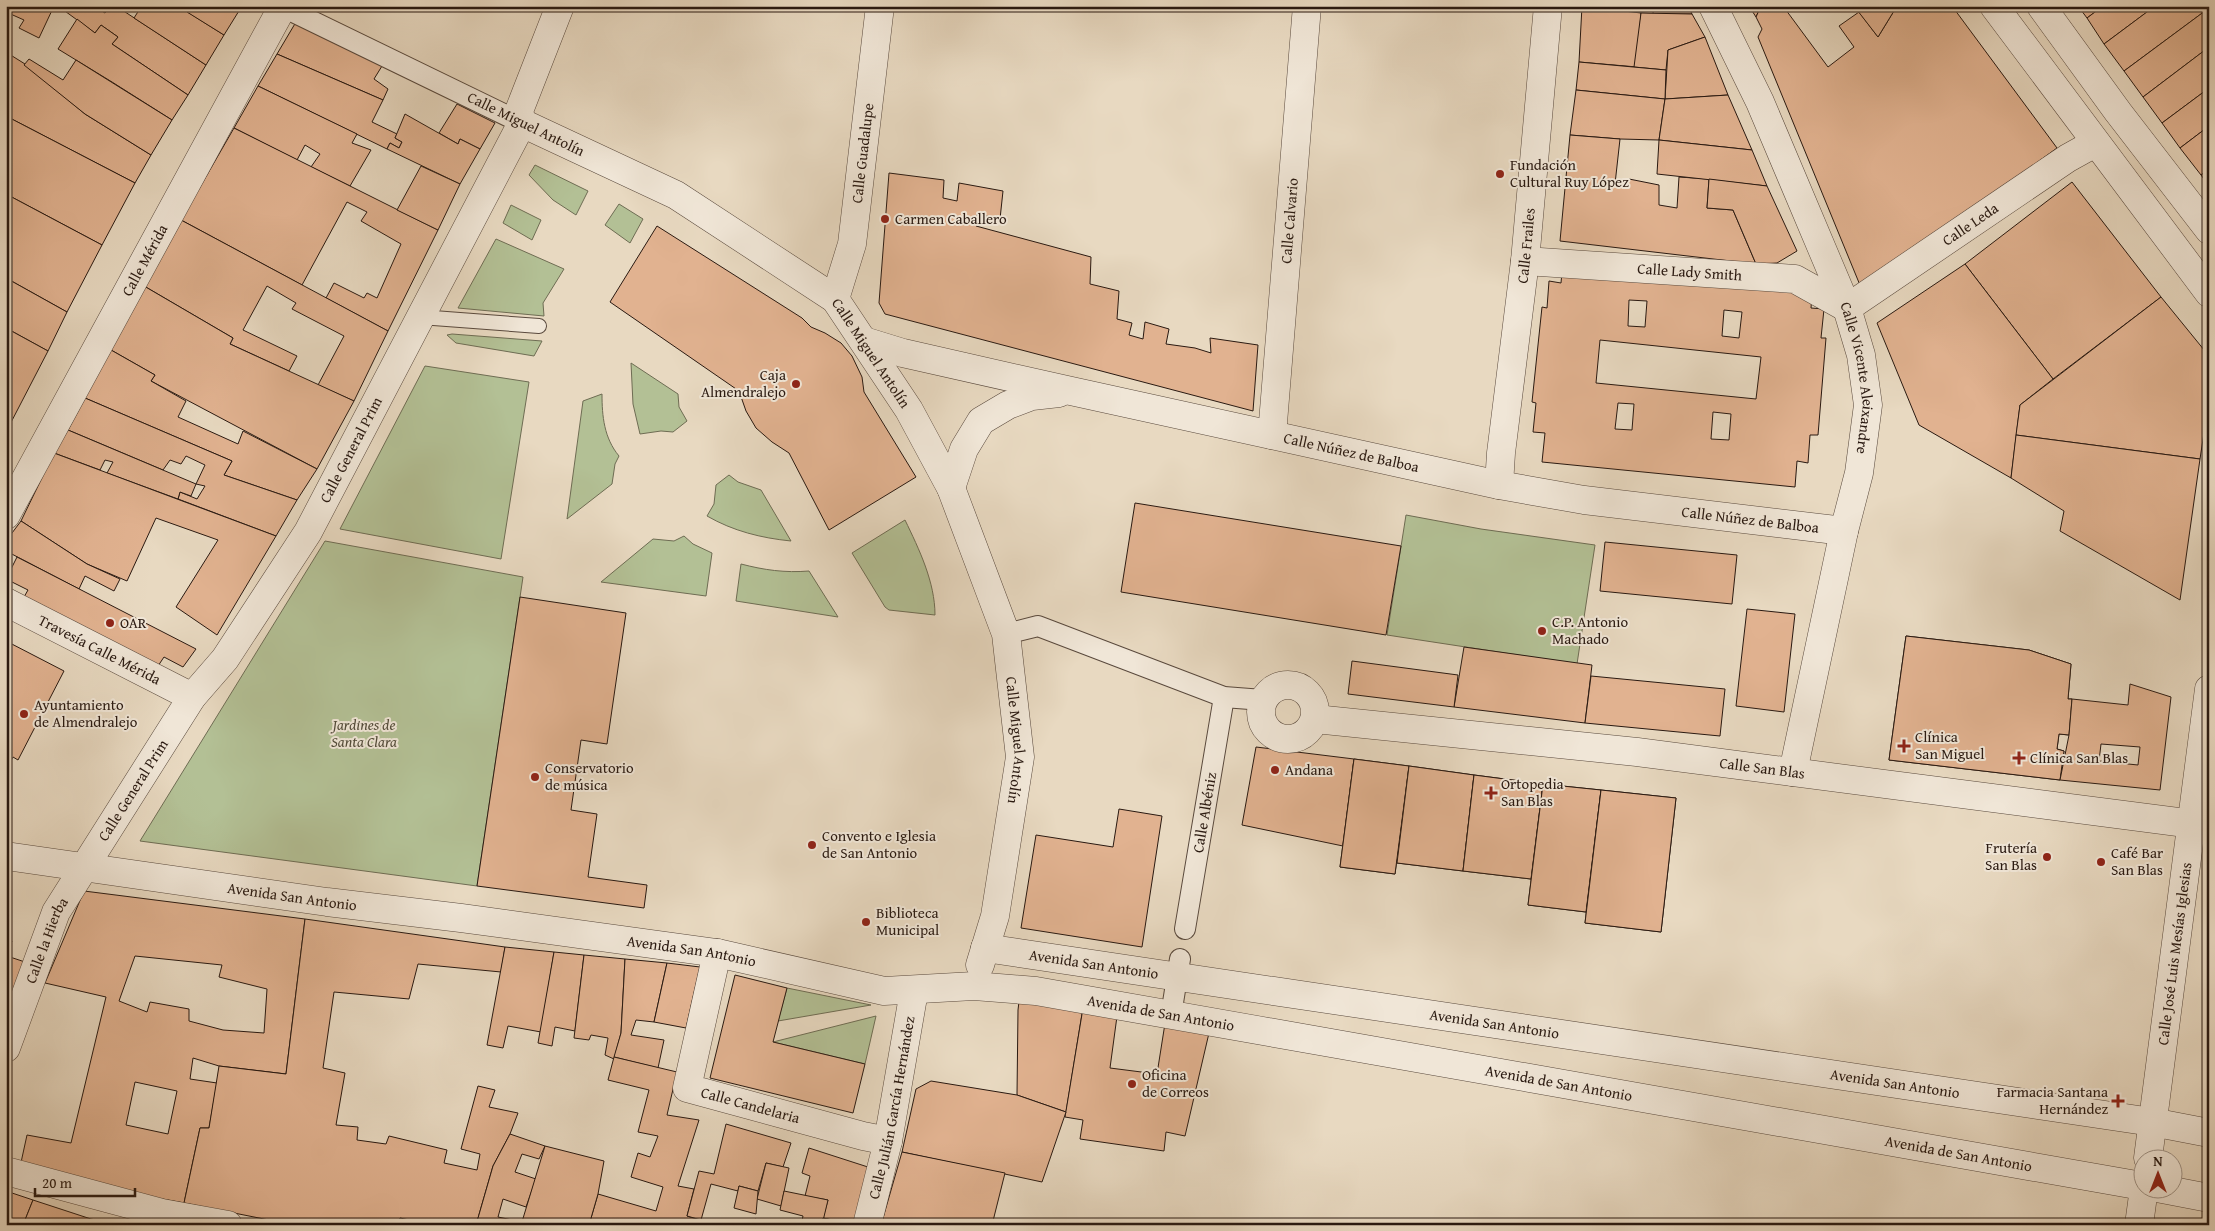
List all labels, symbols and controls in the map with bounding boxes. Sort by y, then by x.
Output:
street label: Calle Miguel Antolín [464,86,589,161]
street label: Calle Guadalupe [846,102,878,204]
place label: Fundación Cultural Ruy López [1510,154,1629,192]
marker: Fundación Cultural Ruy López [1494,168,1506,180]
street label: Calle Calvario [1275,177,1303,264]
street label: Calle Leda [1938,197,2002,250]
street label: Calle Frailes [1511,207,1540,285]
place label: Carmen Caballero [895,208,1007,229]
marker: Carmen Caballero [879,213,891,225]
street label: Calle Mérida [116,220,172,300]
street label: Calle Lady Smith [1637,258,1743,285]
street label: Calle Miguel Antolín [827,294,916,412]
street label: Calle Vicente Aleixandre [1836,298,1879,455]
place label: Caja Almendralejo [701,364,786,402]
marker: Caja Almendralejo [790,378,802,390]
street label: Calle General Prim [314,392,387,506]
street label: Calle Núñez de Balboa [1282,427,1421,477]
street label: Calle Núñez de Balboa [1681,501,1820,538]
street label: Travesía Calle Mérida [35,609,165,689]
place label: C.P. Antonio Machado [1552,611,1628,649]
place label: OAR [120,612,147,633]
marker: OAR [104,617,116,629]
marker: C.P. Antonio Machado [1536,625,1548,637]
street label: Calle Miguel Antolín [1001,675,1031,806]
place label: Ayuntamiento de Almendralejo [34,694,138,732]
marker: Ayuntamiento de Almendralejo [18,708,30,720]
park label: Jardines de Santa Clara [330,714,397,752]
place label: Clínica San Miguel [1915,726,1984,764]
street label: Calle General Prim [93,734,173,845]
marker: Clínica San Miguel [1897,739,1911,753]
place label: Clínica San Blas [2030,747,2128,768]
marker: Clínica San Blas [2012,751,2026,765]
street label: Calle San Blas [1718,752,1806,784]
place label: Conservatorio de música [545,757,634,795]
place label: Andana [1285,759,1333,780]
marker: Andana [1269,764,1281,776]
street label: Calle Albéniz [1187,770,1221,854]
marker: Conservatorio de música [529,771,541,783]
place label: Ortopedia San Blas [1501,773,1564,811]
marker: Ortopedia San Blas [1485,787,1497,799]
place label: Convento e Iglesia de San Antonio [822,825,936,863]
place label: Frutería San Blas [1985,837,2037,875]
marker: Convento e Iglesia de San Antonio [806,839,818,851]
place label: Café Bar San Blas [2111,842,2163,880]
marker: Frutería San Blas [2041,851,2053,863]
marker: Café Bar San Blas [2095,856,2107,868]
street label: Calle José Luis Mesías Iglesias [2152,861,2196,1046]
street label: Avenida San Antonio [226,877,358,916]
street label: Calle la Hierba [20,893,73,986]
place label: Biblioteca Municipal [876,902,939,940]
marker: Biblioteca Municipal [860,916,872,928]
street label: Avenida San Antonio [626,930,758,972]
street label: Avenida San Antonio [1028,944,1160,984]
street label: Avenida de San Antonio [1086,989,1236,1036]
street label: Avenida San Antonio [1428,1003,1561,1044]
street label: Calle Julián García Hernández [863,1014,920,1201]
street label: Avenida de San Antonio [1484,1059,1634,1106]
street label: Avenida San Antonio [1829,1063,1961,1103]
place label: Oficina de Correos [1142,1064,1209,1102]
marker: Oficina de Correos [1126,1078,1138,1090]
street label: Calle Candelaria [699,1081,802,1128]
place label: Farmacia Santana Hernández [1997,1081,2108,1119]
marker: Farmacia Santana Hernández [2112,1095,2124,1107]
street label: Avenida de San Antonio [1883,1130,2034,1176]
north arrow [2132,1148,2182,1198]
text: N [2153,1151,2163,1171]
scale bar [35,1166,135,1198]
text: 20 m [42,1172,73,1193]

